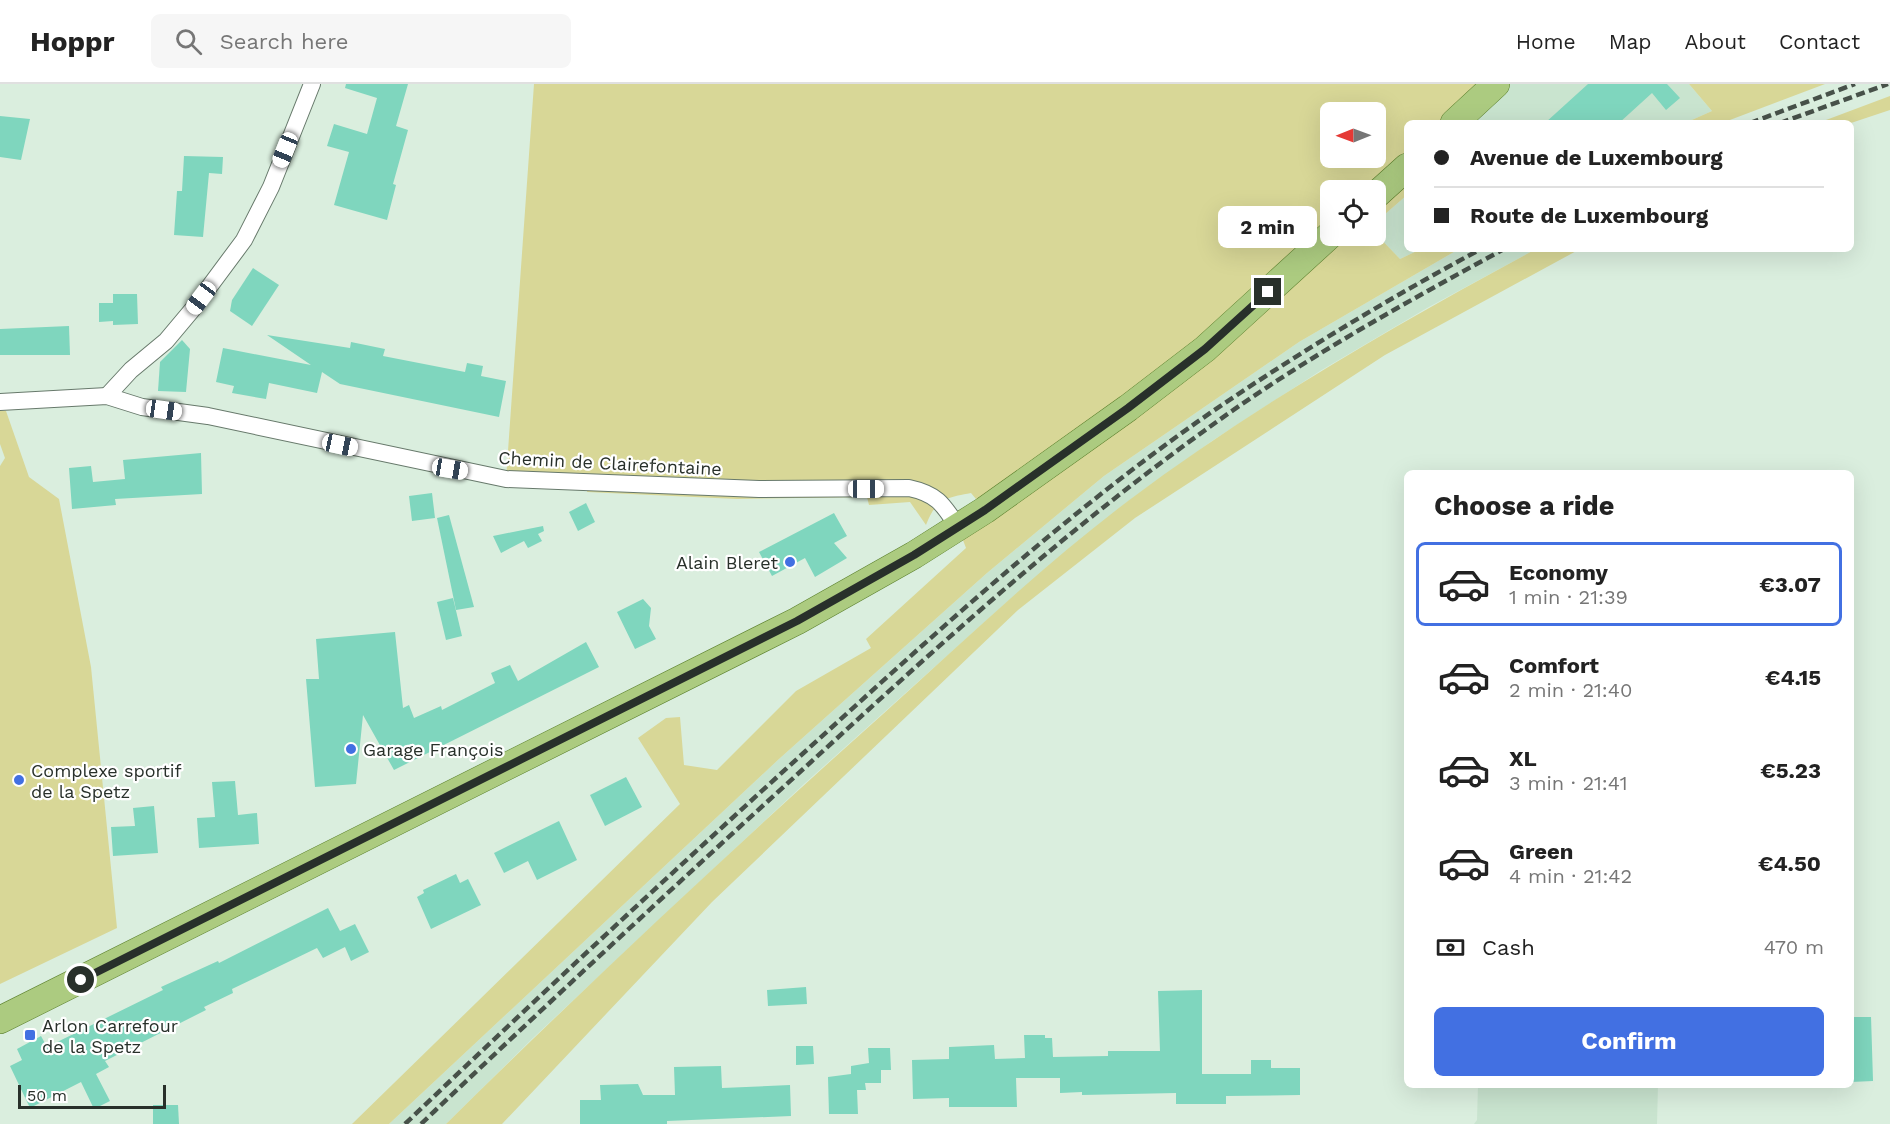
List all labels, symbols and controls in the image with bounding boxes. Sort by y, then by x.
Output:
search box [151,14,571,68]
text: Hoppr [30,25,115,58]
icon: search [172,25,205,58]
text: Search here [220,29,349,54]
text: Home [1516,29,1576,54]
text: Map [1609,29,1652,54]
text: About [1685,29,1746,54]
text: Contact [1779,29,1860,54]
north arrow [1320,102,1386,168]
map controls [1320,102,1386,246]
car [270,130,300,170]
text: Avenue de Luxembourg [1470,145,1723,170]
button: locate [1320,180,1386,246]
text: Route de Luxembourg [1470,203,1708,228]
callout: 2 min [1218,205,1318,247]
text: 2 min [1240,215,1295,239]
car [183,278,219,318]
route end [1254,278,1281,305]
car [145,399,183,421]
car [321,432,359,458]
street label: Chemin de Clairefontaine [498,447,722,479]
car [431,457,469,481]
car [848,480,884,498]
text: Choose a ride [1434,490,1614,522]
place label: Alain Bleret [676,552,778,573]
marker: Alain Bleret [783,555,797,569]
icon: car [1437,557,1491,611]
text: Economy [1509,560,1608,585]
text: €3.07 [1759,572,1821,597]
text: 1 min · 21:39 [1509,585,1628,609]
icon: car [1437,650,1491,704]
text: Comfort [1509,653,1599,678]
text: €4.15 [1765,665,1821,690]
text: 2 min · 21:40 [1509,678,1632,702]
place label: Garage François [363,739,503,760]
marker: Garage François [344,742,358,756]
icon: car [1437,743,1491,797]
text: XL [1509,746,1537,771]
text: €5.23 [1760,758,1821,783]
place label: Complexe sportif de la Spetz [31,760,182,802]
text: 3 min · 21:41 [1509,771,1627,795]
marker: Complexe sportif de la Spetz [12,773,26,787]
icon: car [1437,836,1491,890]
text: Green [1509,839,1573,864]
text: €4.50 [1758,851,1821,876]
text: 4 min · 21:42 [1509,864,1632,888]
icon: cash [1434,931,1467,964]
text: Cash [1482,935,1535,960]
text: 470 m [1764,935,1824,959]
route start [67,966,94,993]
button: Confirm [1434,1007,1824,1076]
place label: Arlon Carrefour de la Spetz [42,1015,178,1057]
marker: Arlon Carrefour de la Spetz [23,1028,37,1042]
scale bar [18,1082,166,1110]
text: 50 m [27,1086,67,1105]

